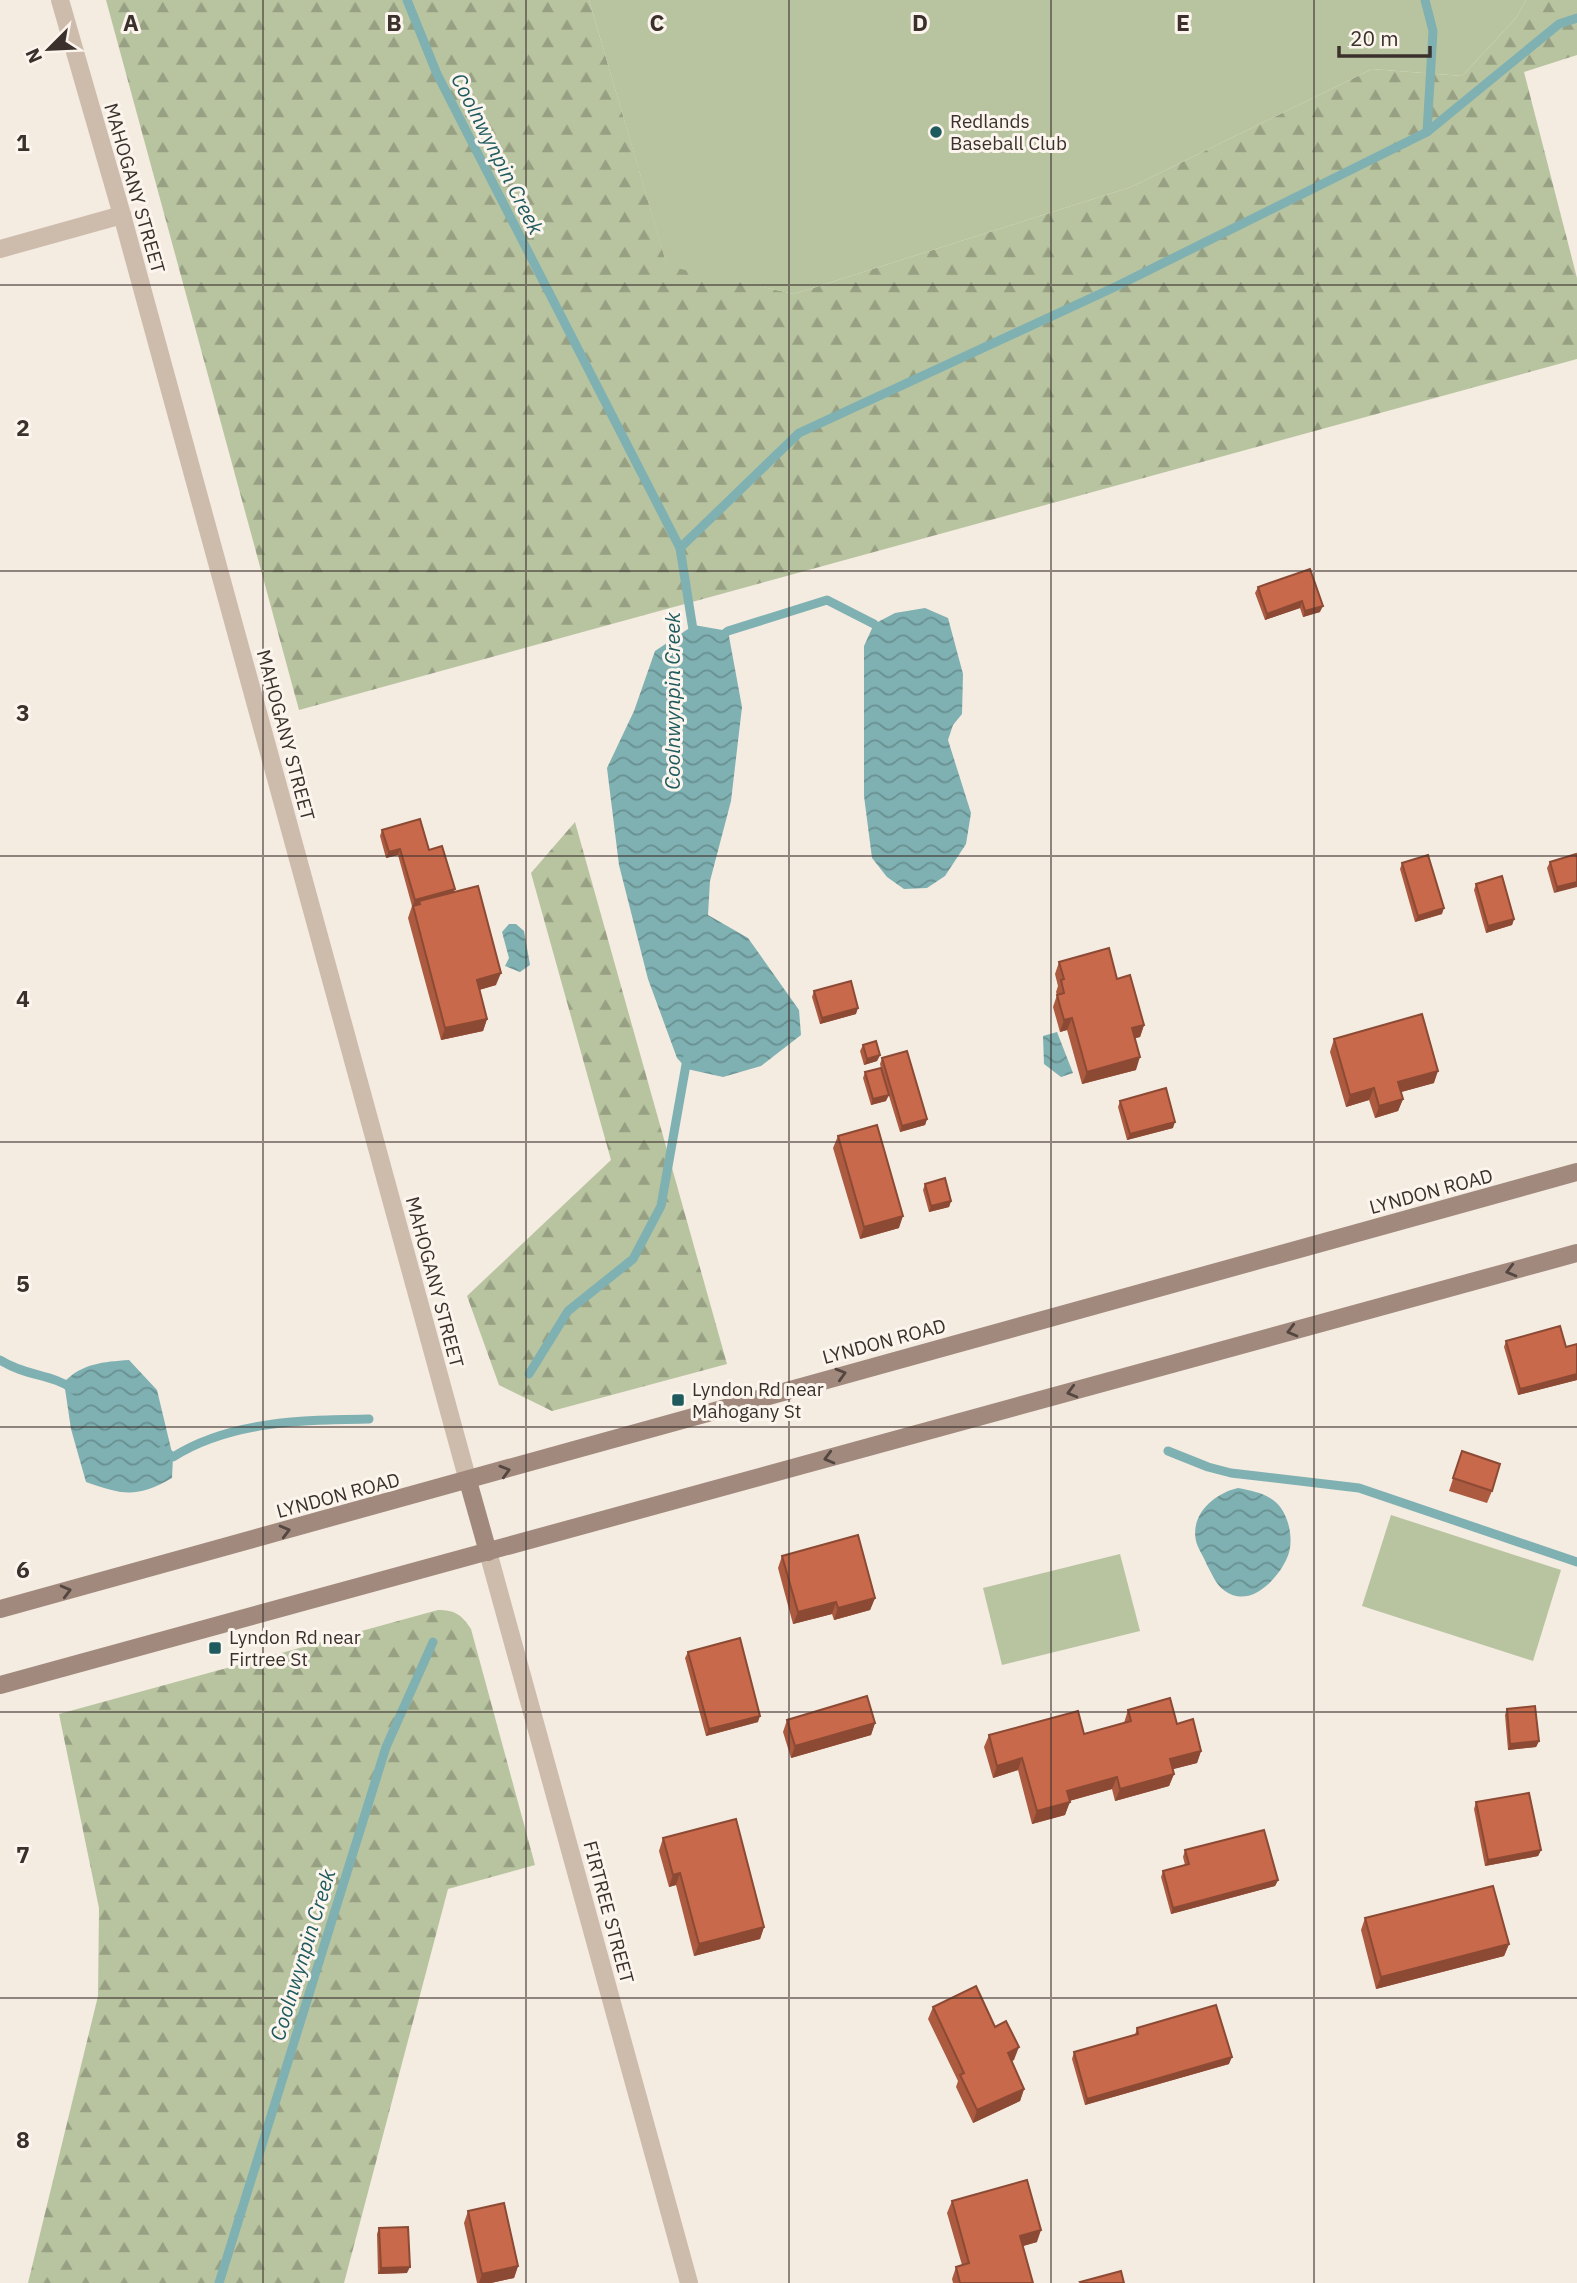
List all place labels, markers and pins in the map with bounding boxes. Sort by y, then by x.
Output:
place label: Redlands Baseball Club [950,109,1067,155]
marker: Redlands Baseball Club [928,124,944,140]
place label: Lyndon Rd near Mahogany St [692,1377,824,1423]
marker: Lyndon Rd near Mahogany St [670,1392,686,1408]
place label: Lyndon Rd near Firtree St [229,1625,361,1671]
marker: Lyndon Rd near Firtree St [207,1640,223,1656]

